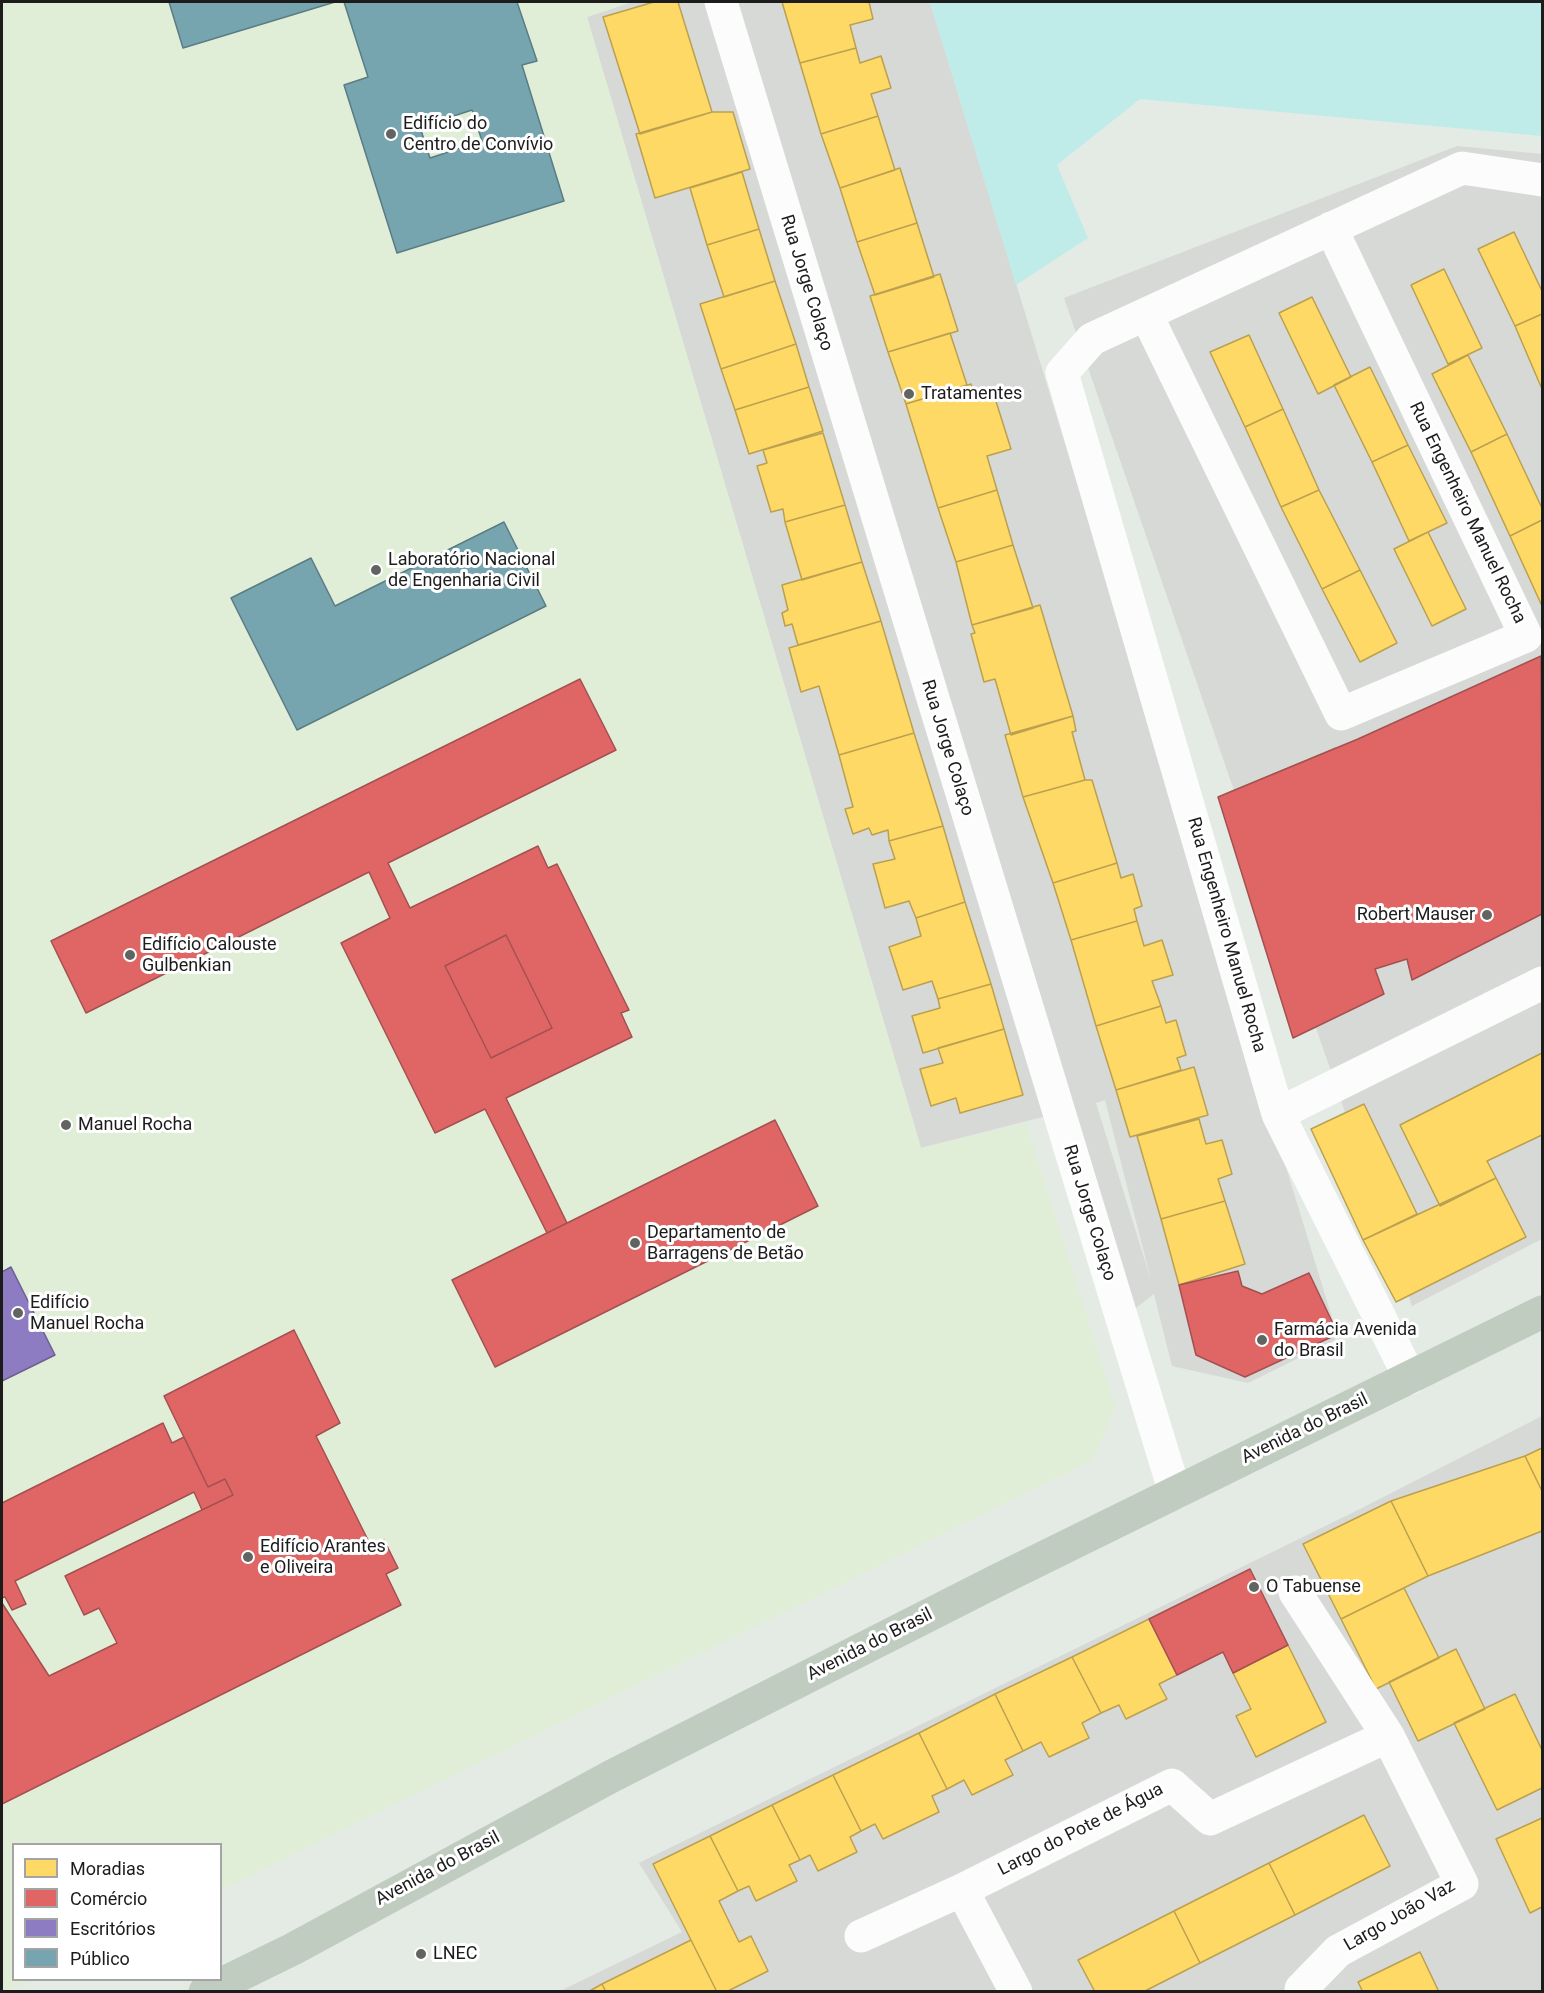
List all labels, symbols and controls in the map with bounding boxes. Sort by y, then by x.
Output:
place label: Edifício do Centro de Convívio [403,113,553,156]
marker: Edifício do Centro de Convívio [384,127,398,141]
street label: Rua Jorge Colaço [775,212,837,354]
place label: Tratamentes [921,383,1022,405]
marker: Tratamentes [902,387,916,401]
street label: Rua Engenheiro Manuel Rocha [1404,399,1530,627]
place label: Laboratório Nacional de Engenharia Civil [388,549,555,592]
marker: Laboratório Nacional de Engenharia Civil [369,563,383,577]
street label: Rua Jorge Colaço [916,677,978,819]
street label: Rua Engenheiro Manuel Rocha [1182,815,1270,1055]
place label: Robert Mauser [1357,904,1475,926]
marker: Robert Mauser [1480,908,1494,922]
place label: Edifício Calouste Gulbenkian [142,934,277,976]
marker: Edifício Calouste Gulbenkian [123,948,137,962]
place label: Manuel Rocha [78,1114,192,1136]
marker: Manuel Rocha [59,1118,73,1132]
street label: Rua Jorge Colaço [1058,1142,1120,1284]
place label: Departamento de Barragens de Betão [647,1222,804,1264]
marker: Departamento de Barragens de Betão [628,1236,642,1250]
place label: Edifício Manuel Rocha [30,1292,144,1334]
marker: Edifício Manuel Rocha [11,1306,25,1320]
place label: Farmácia Avenida do Brasil [1274,1319,1417,1362]
marker: Farmácia Avenida do Brasil [1255,1333,1269,1347]
street label: Avenida do Brasil [1238,1389,1372,1469]
place label: Edifício Arantes e Oliveira [260,1536,386,1578]
marker: Edifício Arantes e Oliveira [241,1550,255,1564]
place label: O Tabuense [1266,1576,1361,1598]
marker: O Tabuense [1247,1580,1261,1594]
street label: Avenida do Brasil [804,1604,936,1686]
street label: Largo do Pote de Água [995,1779,1167,1881]
street label: Avenida do Brasil [372,1827,504,1911]
legend [12,1843,222,1981]
text: Moradias [70,1858,145,1879]
street label: Largo João Vaz [1341,1875,1459,1957]
text: Comércio [70,1888,147,1909]
text: Escritórios [70,1918,155,1939]
place label: LNEC [433,1943,477,1965]
marker: LNEC [414,1947,428,1961]
text: Público [70,1948,130,1969]

